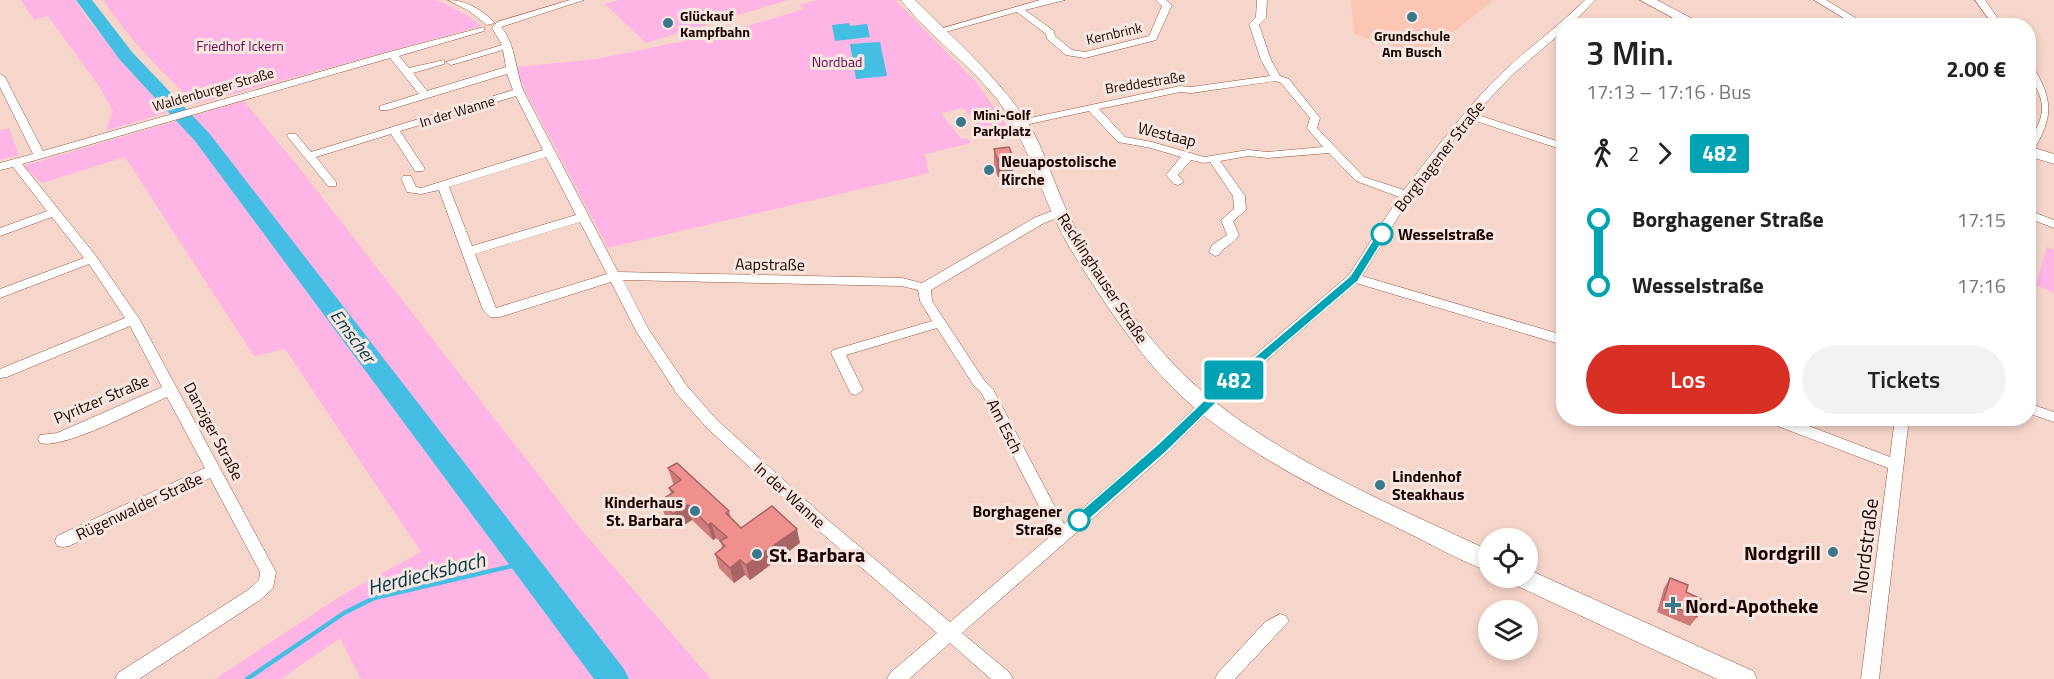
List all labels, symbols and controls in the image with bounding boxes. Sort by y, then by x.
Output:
place label: Glückauf Kampfbahn [680,5,750,42]
marker: Grundschule Am Busch [1405,10,1419,24]
marker: Glückauf Kampfbahn [661,16,675,30]
street label: Kernbrink [1084,16,1144,50]
place label: Grundschule Am Busch [1374,25,1450,62]
text: 3 Min. [1586,28,1674,78]
park label: Friedhof Ickern [196,35,284,56]
park label: Nordbad [812,51,862,72]
text: 2.00 € [1946,52,2006,86]
street label: Waldenburger Straße [150,62,276,116]
street label: Breddestraße [1104,65,1186,99]
text: 17:13 – 17:16 · Bus [1586,76,1751,107]
street label: In der Wanne [417,90,497,132]
street label: Borghagener Straße [1388,95,1490,217]
place label: Mini-Golf Parkplatz [973,104,1031,141]
marker: Mini-Golf Parkplatz [954,115,968,129]
street label: Westaap [1135,115,1199,153]
icon: walk [1586,137,1619,170]
icon: forward [1648,137,1681,170]
text: 482 [1702,137,1737,169]
text: 2 [1628,138,1639,169]
place label: Neuapostolische Kirche [1001,149,1116,191]
marker: Neuapostolische Kirche [982,163,996,177]
text: Borghagener Straße [1632,202,1824,236]
text: 17:15 [1957,204,2006,235]
street label: Recklinghauser Straße [1052,208,1154,348]
place label: Wesselstraße [1398,222,1494,246]
marker: Wesselstraße [1371,223,1393,245]
street label: Aapstraße [735,251,805,277]
text: Wesselstraße [1632,268,1764,302]
text: 17:16 [1957,270,2006,301]
water label: Emscher [324,303,384,370]
button: Los [1586,345,1790,414]
button: Tickets [1802,345,2006,414]
line badge: 482 [1200,360,1268,400]
text: 482 [1216,364,1252,396]
street label: Pyritzer Straße [50,368,152,430]
street label: Danziger Straße [178,378,250,484]
street label: Am Esch [981,395,1029,457]
street label: In der Wanne [749,456,831,534]
place label: Lindenhof Steakhaus [1392,464,1464,506]
street label: Rügenwalder Straße [72,466,206,546]
marker: Lindenhof Steakhaus [1373,478,1387,492]
place label: Kinderhaus St. Barbara [604,490,683,532]
street label: Nordstraße [1844,496,1886,596]
place label: Borghagener Straße [973,499,1062,541]
marker: Kinderhaus St. Barbara [688,504,702,518]
marker: Borghagener Straße [1068,509,1090,531]
map controls [1478,528,1538,660]
button: locate [1478,528,1538,588]
place label: Nordgrill [1744,537,1821,568]
place label: St. Barbara [769,539,865,570]
water label: Herdiecksbach [364,543,489,603]
marker: Nordgrill [1826,545,1840,559]
marker: St. Barbara [750,547,764,561]
place label: Nord-Apotheke [1685,590,1818,621]
marker: Nord-Apotheke [1666,598,1680,612]
button: layers [1478,600,1538,660]

